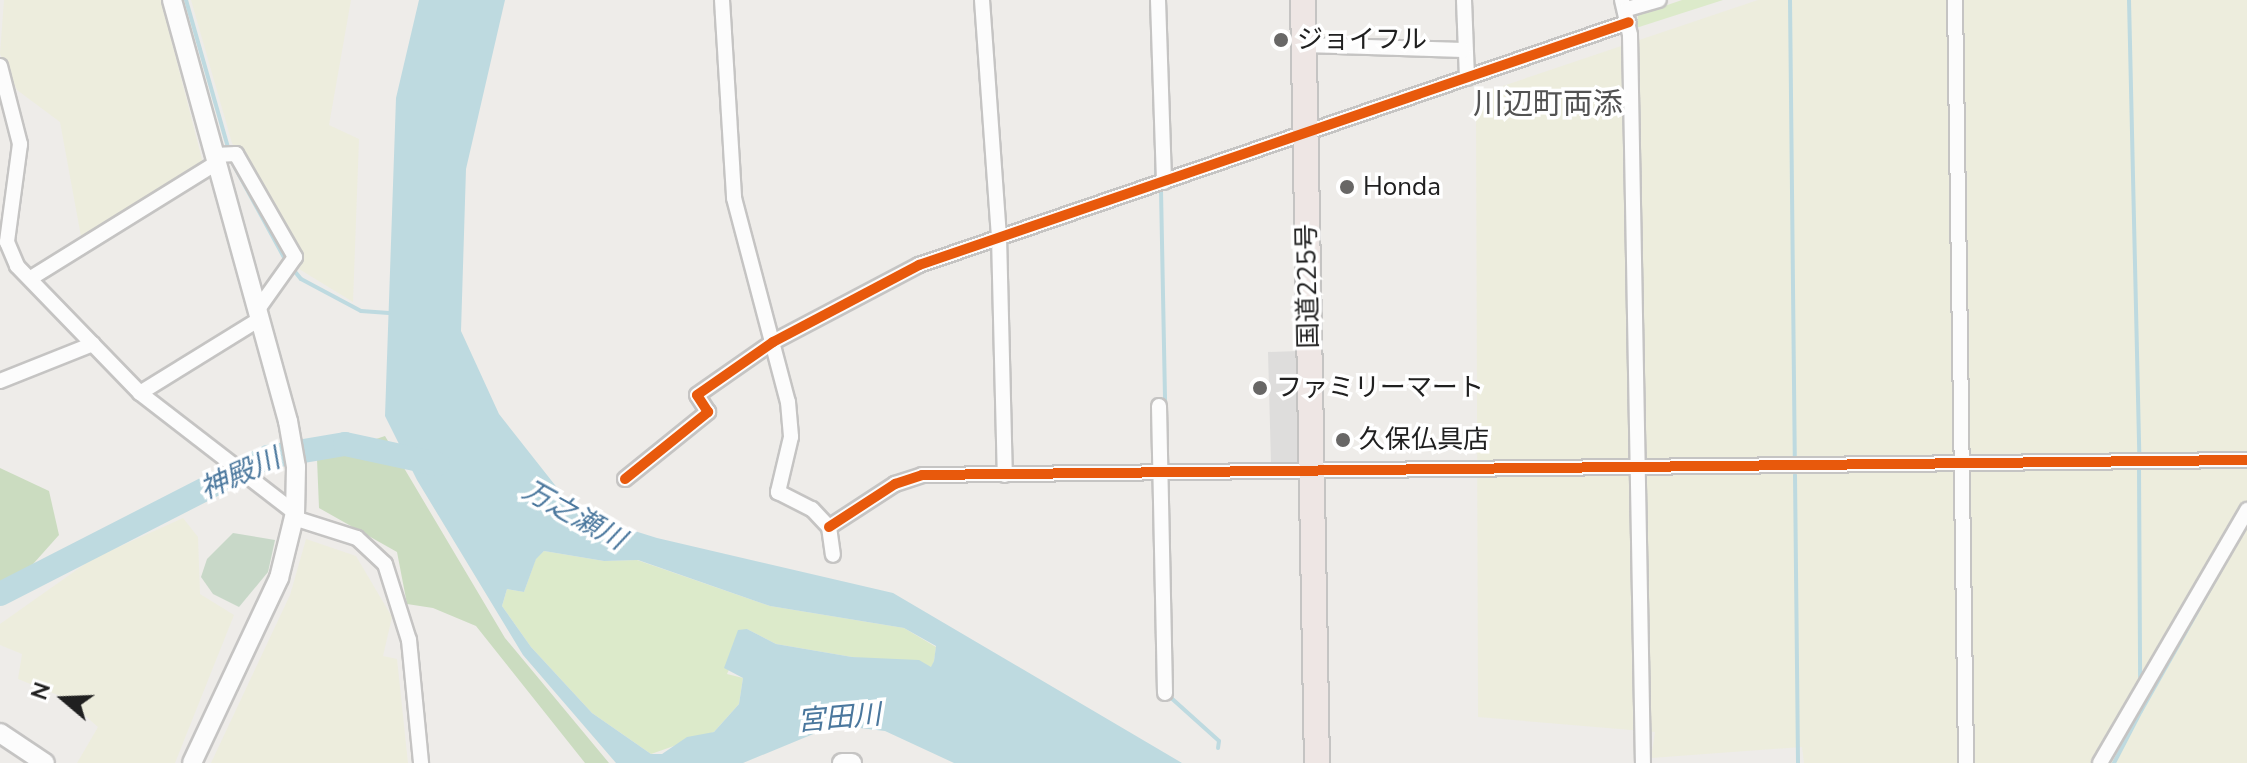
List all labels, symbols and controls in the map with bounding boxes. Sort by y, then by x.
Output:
place label: ジョイフル [1297,24,1427,56]
marker: ジョイフル [1272,31,1290,49]
district label: 川辺町両添 [1473,87,1623,123]
place label: Honda [1363,171,1441,203]
marker: Honda [1338,178,1356,196]
street label: 国道225号 [1291,223,1325,349]
place label: ファミリーマート [1276,372,1484,404]
marker: ファミリーマート [1251,379,1269,397]
place label: 久保仏具店 [1359,424,1489,456]
marker: 久保仏具店 [1334,431,1352,449]
water label: 神殿川 [195,442,285,506]
water label: 万之瀬川 [517,473,631,557]
north arrow [24,659,104,739]
text: N [24,679,58,704]
water label: 宮田川 [796,698,882,738]

